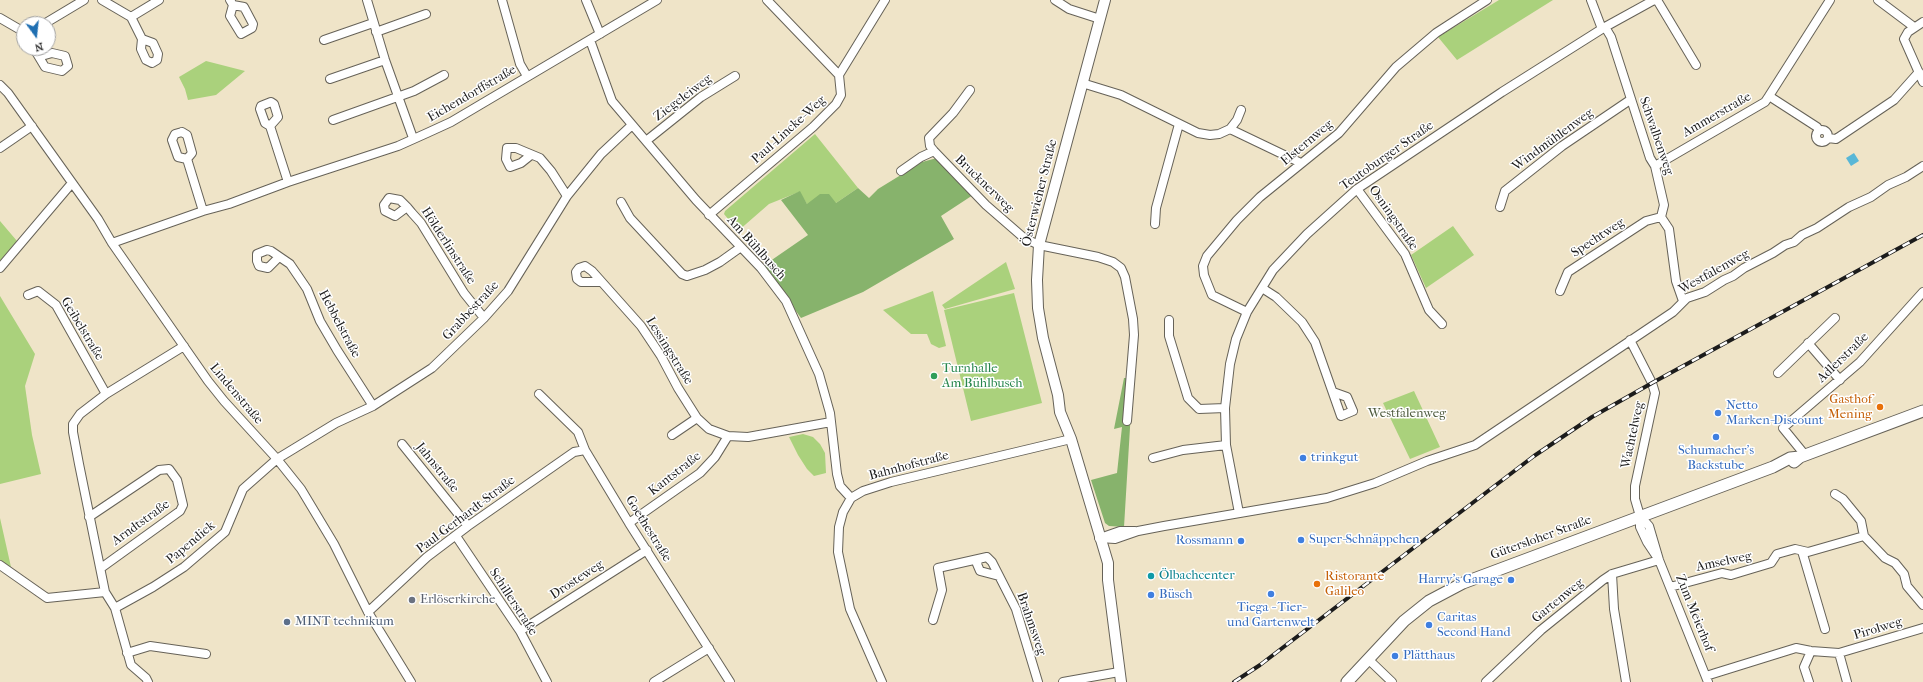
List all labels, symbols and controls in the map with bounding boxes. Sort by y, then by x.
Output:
north arrow [16,16,56,56]
text: N [33,40,45,54]
street label: Eichendorffstraße [425,62,519,126]
street label: Ziegeleiweg [651,71,715,125]
street label: Ammerstraße [1680,89,1754,141]
street label: Paul-Lincke-Weg [749,93,829,167]
street label: Schwalbenweg [1635,95,1677,177]
street label: Windmühlenweg [1509,105,1597,175]
street label: Elsternweg [1278,117,1336,169]
street label: Teutoburger Straße [1337,118,1437,194]
street label: Österwieher Straße [1019,138,1061,248]
street label: Brucknerweg [951,152,1017,216]
street label: Osningstraße [1365,183,1421,253]
street label: Hölderlinstraße [417,205,479,287]
street label: Am Bühlbusch [723,213,789,283]
street label: Spechtweg [1568,215,1628,261]
street label: Westfalenweg [1676,246,1752,298]
street label: Grabbestraße [440,278,502,344]
street label: Hebbelstraße [315,287,363,361]
street label: Geibelstraße [57,295,107,363]
street label: Lessingstraße [642,314,696,388]
street label: Adlerstraße [1814,330,1872,386]
street label: Lindenstraße [206,360,266,428]
place label: Turnhalle Am Bühlbusch [942,361,1023,392]
marker: Turnhalle Am Bühlbusch [929,371,939,381]
place label: Gasthof Mening [1828,392,1872,423]
place label: Netto Marken-Discount [1726,398,1823,429]
street label: Wachtelweg [1618,400,1648,470]
marker: Gasthof Mening [1875,402,1885,412]
park label: Westfalenweg [1368,406,1446,422]
marker: Netto Marken-Discount [1713,408,1723,418]
marker: Schumacher's Backstube [1711,432,1721,442]
street label: Jahnstraße [412,440,462,496]
place label: Schumacher's Backstube [1678,443,1754,474]
street label: Bahnhofstraße [867,448,951,484]
street label: Kantstraße [646,449,704,499]
place label: trinkgut [1311,450,1358,466]
marker: trinkgut [1298,453,1308,463]
street label: Paul-Gerhardt-Straße [414,473,518,557]
street label: Goethestraße [621,493,675,565]
street label: Arndtstraße [109,497,173,549]
street label: Gütersloher Straße [1488,512,1594,564]
street label: Papendiek [164,518,218,568]
place label: Super-Schnäppchen [1309,532,1420,548]
place label: Rossmann [1176,533,1233,549]
marker: Super-Schnäppchen [1296,535,1306,545]
marker: Rossmann [1236,536,1246,546]
street label: Amselweg [1695,548,1753,576]
street label: Drosteweg [547,557,607,603]
street label: Schillerstraße [485,565,541,639]
place label: Ölbachcenter [1159,568,1235,584]
place label: Ristorante Galileo [1325,569,1384,600]
marker: Ölbachcenter [1146,571,1156,581]
place label: Harry's Garage [1418,572,1503,588]
street label: Zum Meierhof [1672,572,1716,654]
marker: Harry's Garage [1506,575,1516,585]
street label: Gartenweg [1529,575,1587,627]
marker: Ristorante Galileo [1312,579,1322,589]
place label: Büsch [1159,587,1193,603]
marker: Tiega - Tier- und Gartenwelt [1266,589,1276,599]
street label: Brahmsweg [1013,590,1049,658]
marker: Büsch [1146,590,1156,600]
place label: Erlöserkirche [420,592,495,608]
marker: Erlöserkirche [407,595,417,605]
place label: Tiega - Tier- und Gartenwelt [1227,600,1315,631]
place label: Caritas Second Hand [1437,610,1511,641]
place label: MINT technikum [295,614,394,630]
street label: Pirolweg [1852,614,1904,644]
marker: MINT technikum [282,617,292,627]
marker: Caritas Second Hand [1424,620,1434,630]
place label: Plätthaus [1403,648,1455,664]
marker: Plätthaus [1390,651,1400,661]

